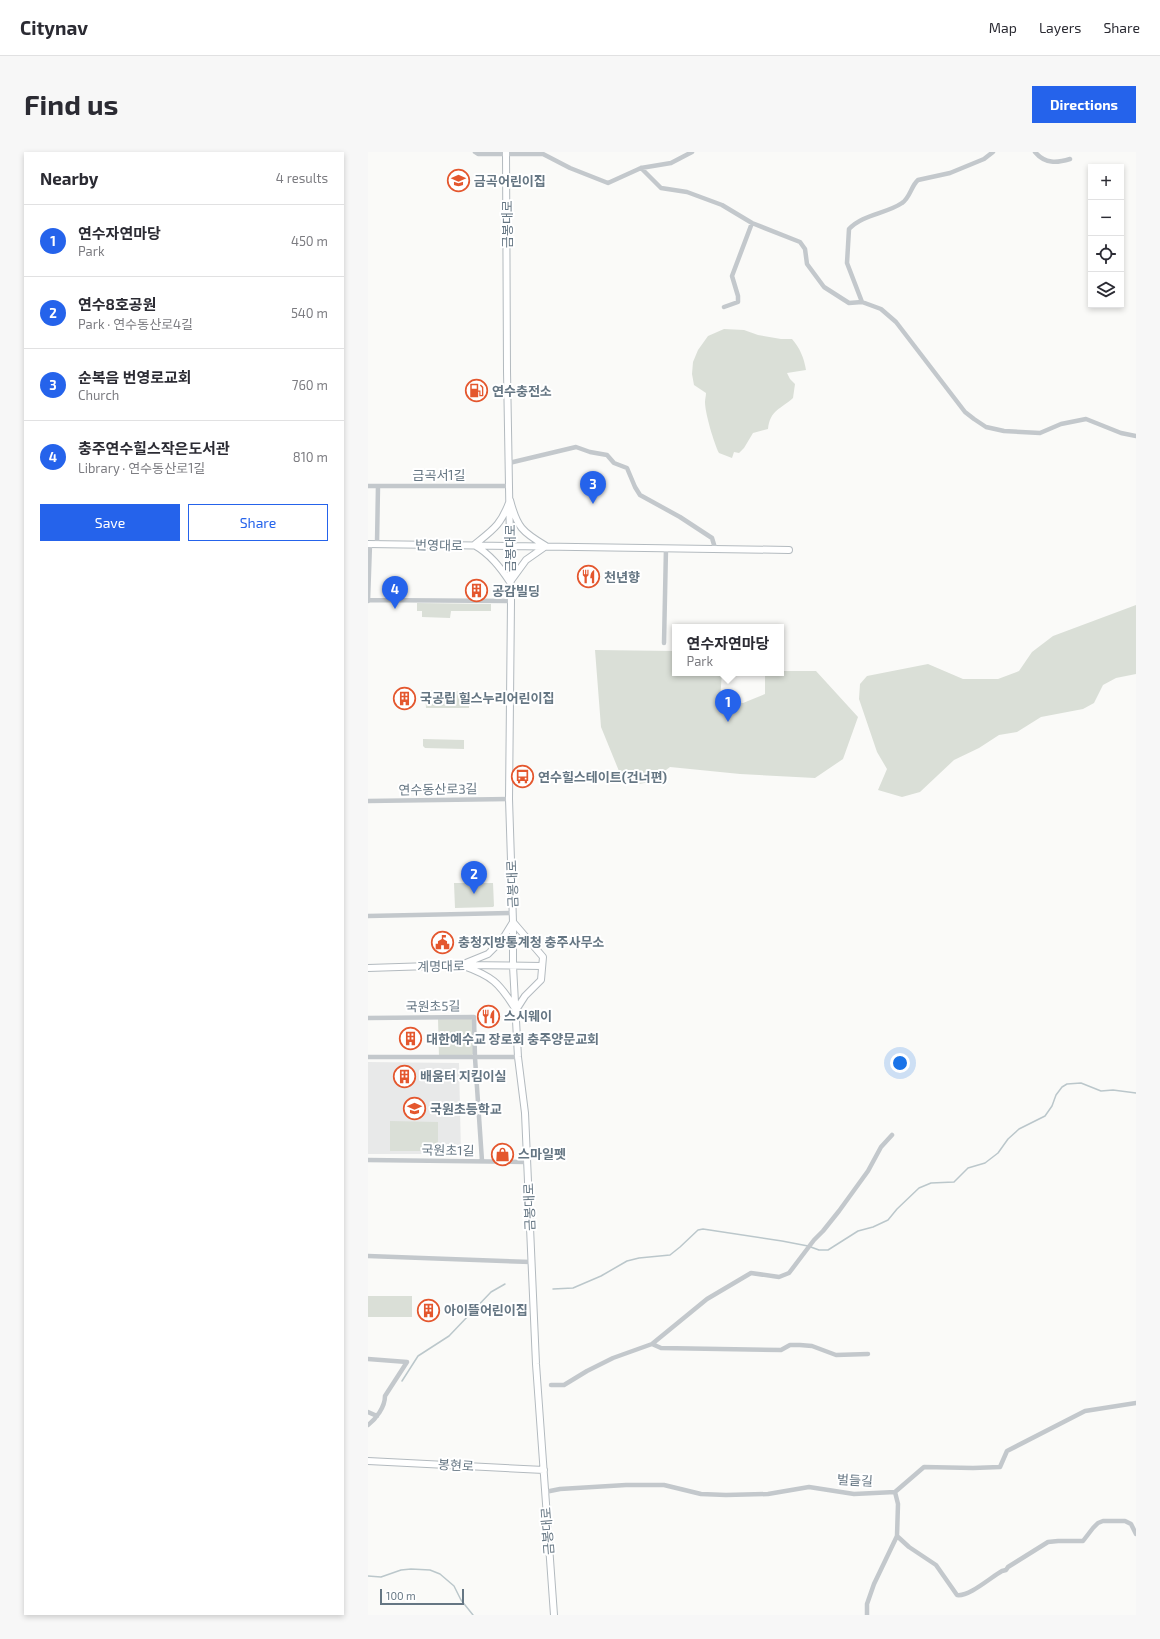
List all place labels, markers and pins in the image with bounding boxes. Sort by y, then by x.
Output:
school or university icon: 금곡어린이집 [446,168,472,194]
place label: 금곡어린이집 [474,173,546,189]
fuel station icon: 연수충전소 [463,378,489,404]
place label: 연수충전소 [492,383,552,399]
pin: 3 [580,471,606,504]
restaurant icon: 천년향 [575,564,601,590]
place label: 천년향 [604,569,640,585]
pin: 4 [382,576,408,609]
building icon: 공감빌딩 [464,578,490,604]
place label: 공감빌딩 [492,583,540,599]
building icon: 국공립 힐스누리어린이집 [392,685,418,711]
pin: 1 [715,689,741,722]
place label: 국공립 힐스누리어린이집 [420,690,554,706]
bus stop icon: 연수힐스테이트(건너편) [509,764,535,790]
place label: 연수힐스테이트(건너편) [538,769,667,785]
pin: 2 [461,861,487,894]
public building icon: 충청지방통계청 충주사무소 [429,929,455,955]
place label: 충청지방통계청 충주사무소 [458,934,604,950]
restaurant icon: 스시웨이 [476,1003,502,1029]
place label: 스시웨이 [504,1008,552,1024]
building icon: 대한예수교 장로회 충주양문교회 [398,1026,424,1052]
place label: 대한예수교 장로회 충주양문교회 [426,1031,599,1047]
building icon: 배움터 지킴이실 [391,1063,417,1089]
place label: 배움터 지킴이실 [420,1068,507,1084]
school or university icon: 국원초등학교 [401,1096,427,1122]
place label: 국원초등학교 [430,1101,502,1117]
shop icon: 스마일펫 [490,1141,516,1167]
place label: 스마일펫 [518,1146,566,1162]
building icon: 아이뜰어린이집 [416,1297,442,1323]
place label: 아이뜰어린이집 [444,1302,528,1318]

